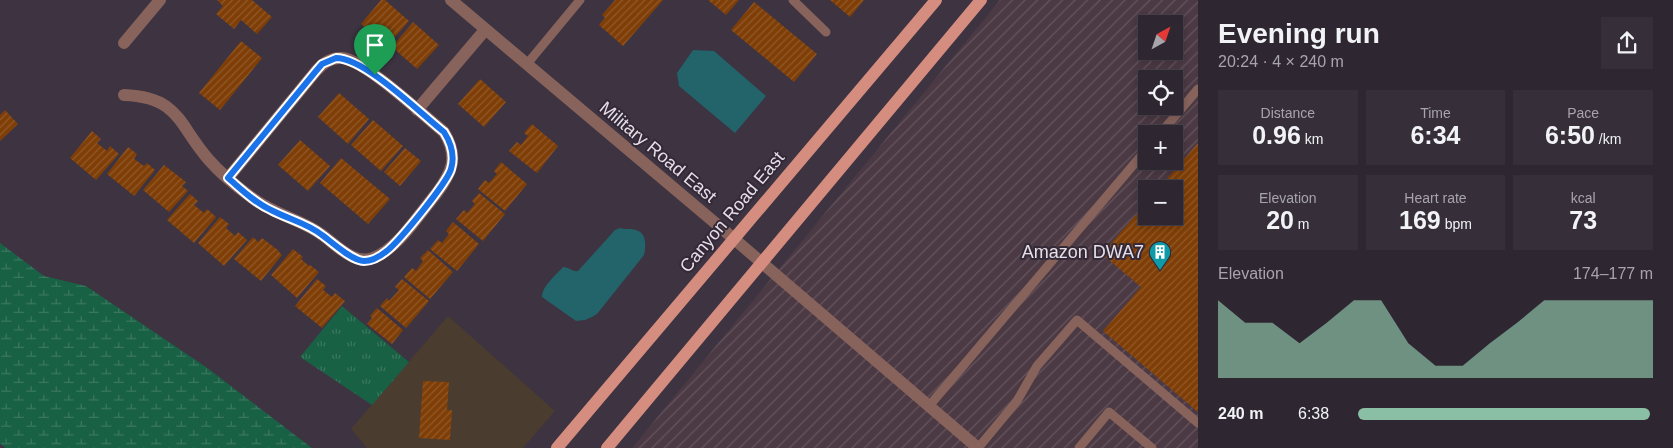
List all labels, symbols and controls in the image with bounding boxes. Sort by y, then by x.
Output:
north arrow [1138,15,1182,60]
map controls [1138,15,1183,225]
button: share [1601,17,1653,69]
text: Evening run [1218,18,1380,49]
pin [354,24,396,75]
icon: arrive [361,31,389,59]
text: 20:24 · 4 × 240 m [1218,53,1344,70]
button: locate [1138,70,1183,115]
street label: Military Road East [596,97,720,207]
text: Distance [1261,105,1315,121]
text: Time [1420,105,1451,121]
text: Pace [1567,105,1599,121]
text: 0.96 [1252,121,1301,149]
text: 6:34 [1410,121,1461,149]
text: 6:50 [1545,121,1595,149]
button: + [1138,125,1183,170]
text: km [1301,131,1323,147]
text: /km [1595,131,1621,147]
street label: Canyon Road East [676,148,788,276]
button: − [1138,180,1183,225]
text: Elevation [1259,190,1317,206]
text: Heart rate [1404,190,1467,206]
text: kcal [1571,190,1596,206]
text: 20 [1266,206,1294,234]
text: 169 [1399,206,1441,234]
text: 73 [1569,206,1597,234]
text: m [1294,216,1310,232]
text: bpm [1441,216,1472,232]
building icon: Amazon DWA7 [1148,240,1172,271]
place label: Amazon DWA7 [1022,242,1144,262]
text: Elevation [1218,265,1284,282]
text: 174–177 m [1573,265,1653,282]
text: 240 m [1218,405,1263,422]
text: 6:38 [1298,405,1329,422]

